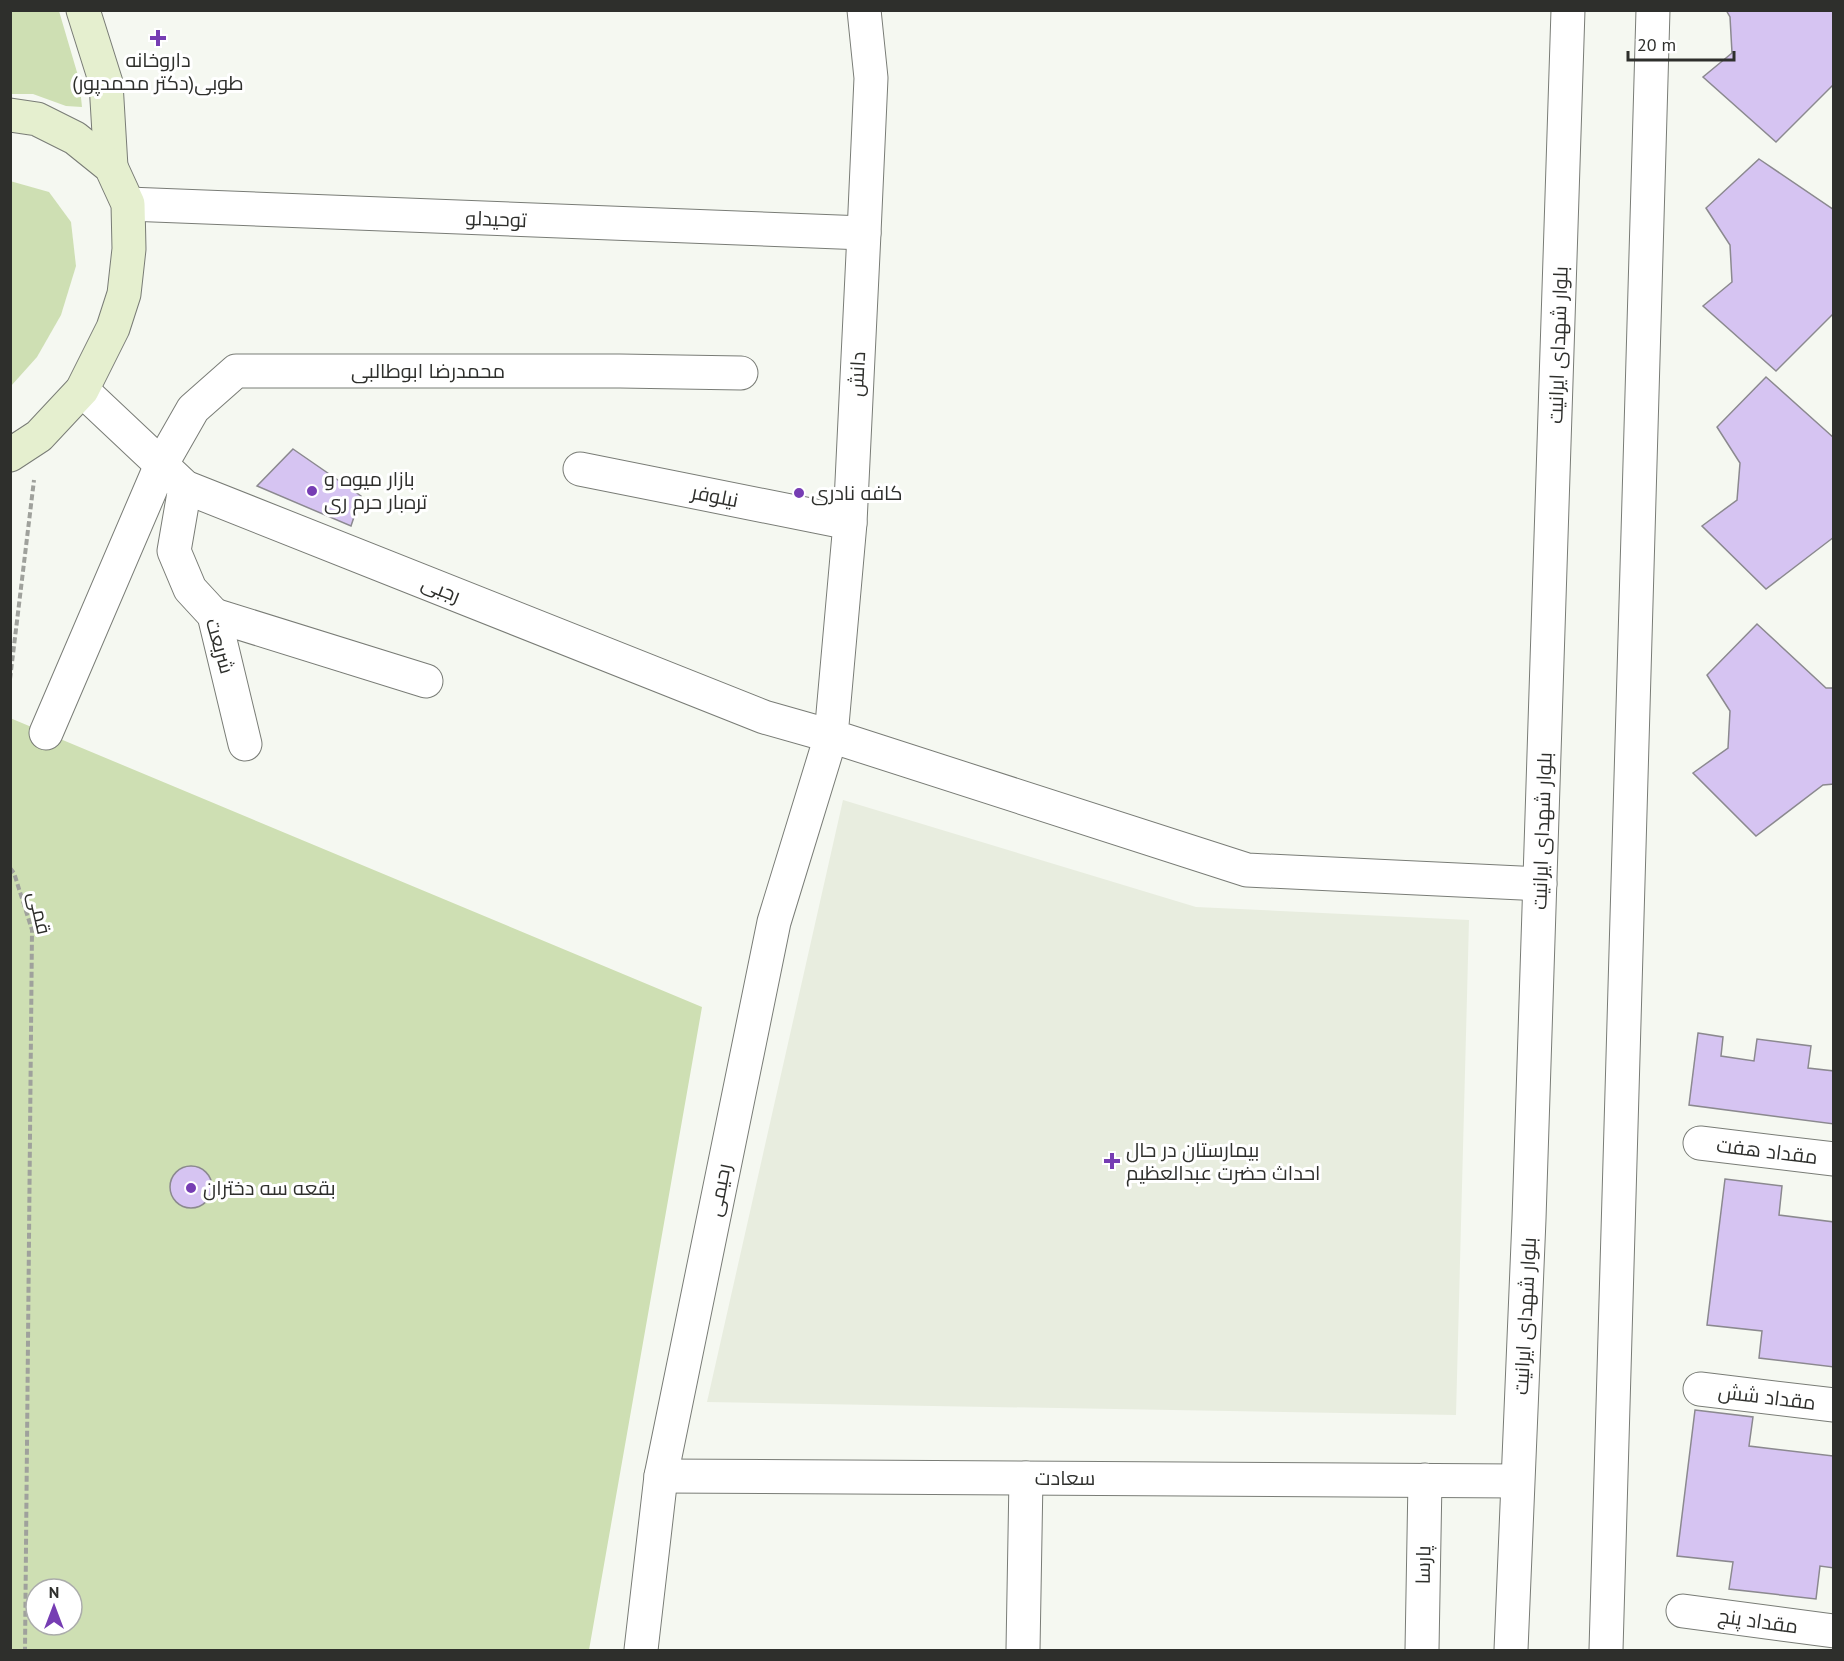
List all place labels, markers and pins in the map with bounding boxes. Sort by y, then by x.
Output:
marker: داروخانه طوبی(دکتر محمدپور) [151,31,165,45]
place label: داروخانه طوبی(دکتر محمدپور) [72,47,244,96]
place label: بازار میوه و تره‌بار حرم ری [324,466,428,516]
place label: کافه نادری [811,480,903,506]
marker: بازار میوه و تره‌بار حرم ری [305,484,319,498]
marker: کافه نادری [792,486,806,500]
place label: بیمارستان در حال احداث حضرت عبدالعظیم [1126,1137,1320,1187]
marker: بیمارستان در حال احداث حضرت عبدالعظیم [1103,1152,1121,1170]
place label: بقعه سه دختران [203,1175,336,1201]
marker: بقعه سه دختران [184,1181,198,1195]

